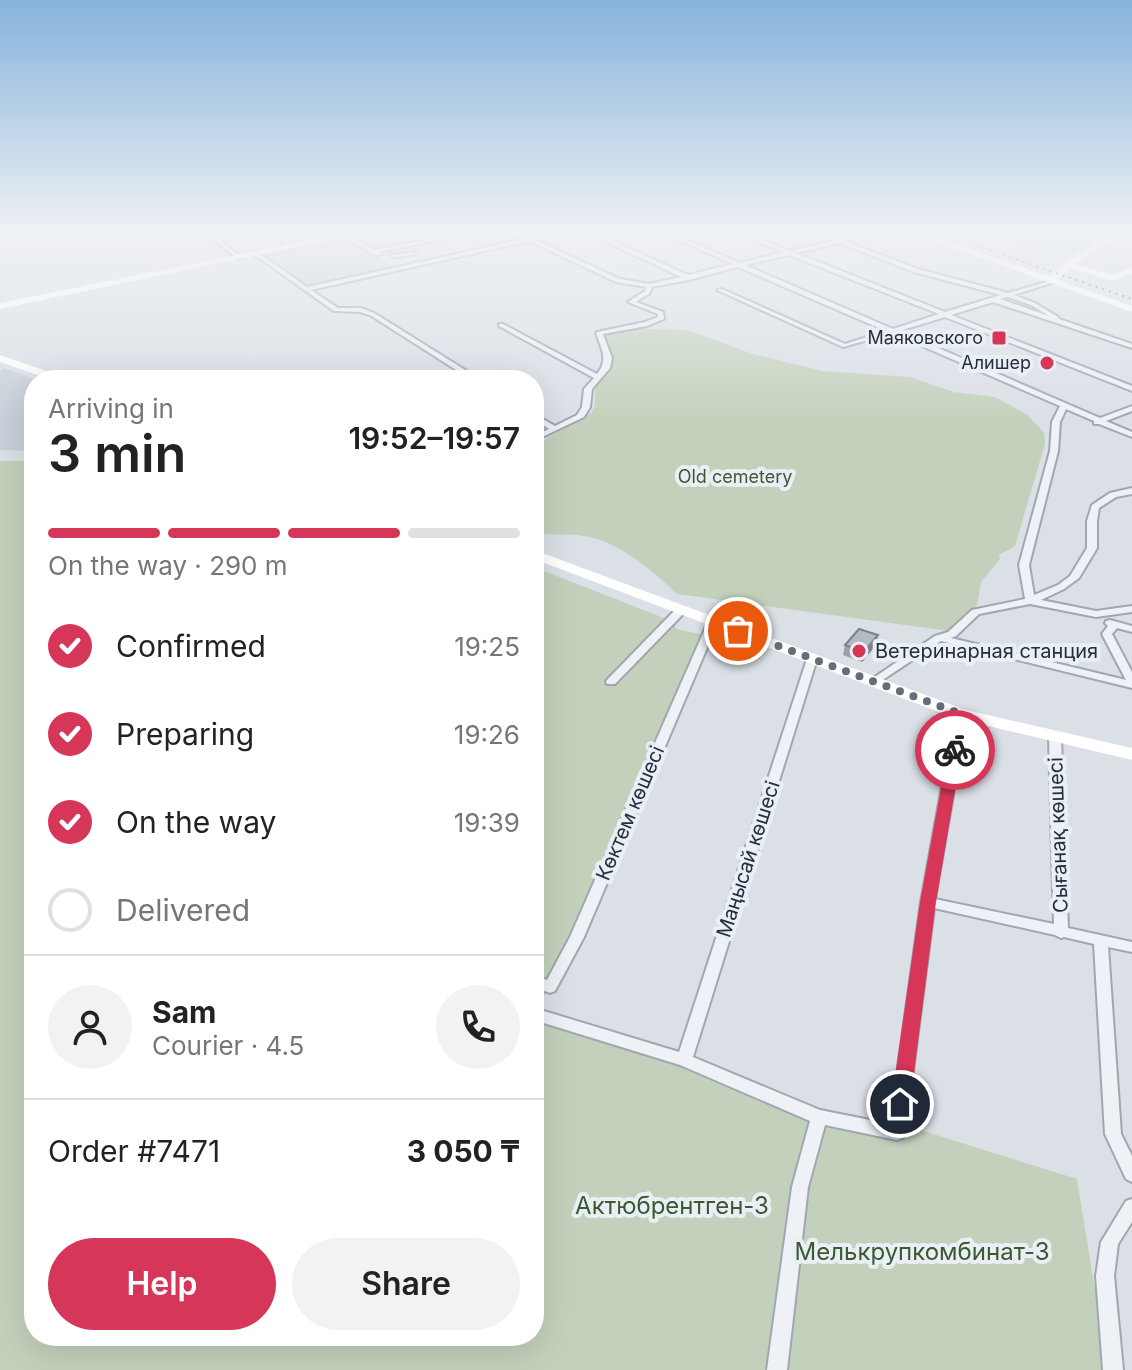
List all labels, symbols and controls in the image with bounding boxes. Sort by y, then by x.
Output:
place label: Маяковского [868,327,983,348]
marker: Маяковского [990,329,1008,347]
place label: Алишер [961,352,1031,373]
marker: Алишер [1038,354,1056,372]
text: Arriving in [48,393,174,424]
text: 19:52–19:57 [348,420,520,456]
text: 3 min [48,422,186,485]
park label: Old cemetery [678,466,792,487]
text: On the way · 290 m [48,550,288,581]
pin [704,597,772,665]
icon: bag [716,609,760,653]
icon: check [48,624,92,668]
text: Confirmed [116,628,266,664]
text: 19:25 [454,631,520,662]
place label: Ветеринарная станция [875,639,1098,663]
marker: Ветеринарная станция [850,642,868,660]
courier [915,710,995,790]
icon: check [48,712,92,756]
text: Preparing [116,716,254,752]
text: 19:26 [454,719,520,750]
icon: bike [933,728,977,772]
street label: Көктем көшесі [591,742,669,884]
street label: Сығанақ көшесі [1043,757,1073,913]
street label: Маңысай көшесі [711,778,785,940]
icon: check [48,800,92,844]
text: On the way [116,804,276,840]
text: 19:39 [454,807,520,838]
text: Delivered [116,892,250,928]
button: person [48,985,132,1069]
button: phone [436,985,520,1069]
text: Sam [152,994,216,1030]
text: Courier · 4.5 [152,1030,304,1061]
pin [866,1070,934,1138]
icon: home [878,1082,922,1126]
text: Order #7471 [48,1133,220,1169]
text: 3 050 ₸ [407,1133,520,1169]
park label: Актюбрентген-3 [575,1191,769,1220]
park label: Мелькрупкомбинат-3 [795,1237,1049,1266]
button: Help [48,1238,276,1330]
button: Share [292,1238,520,1330]

